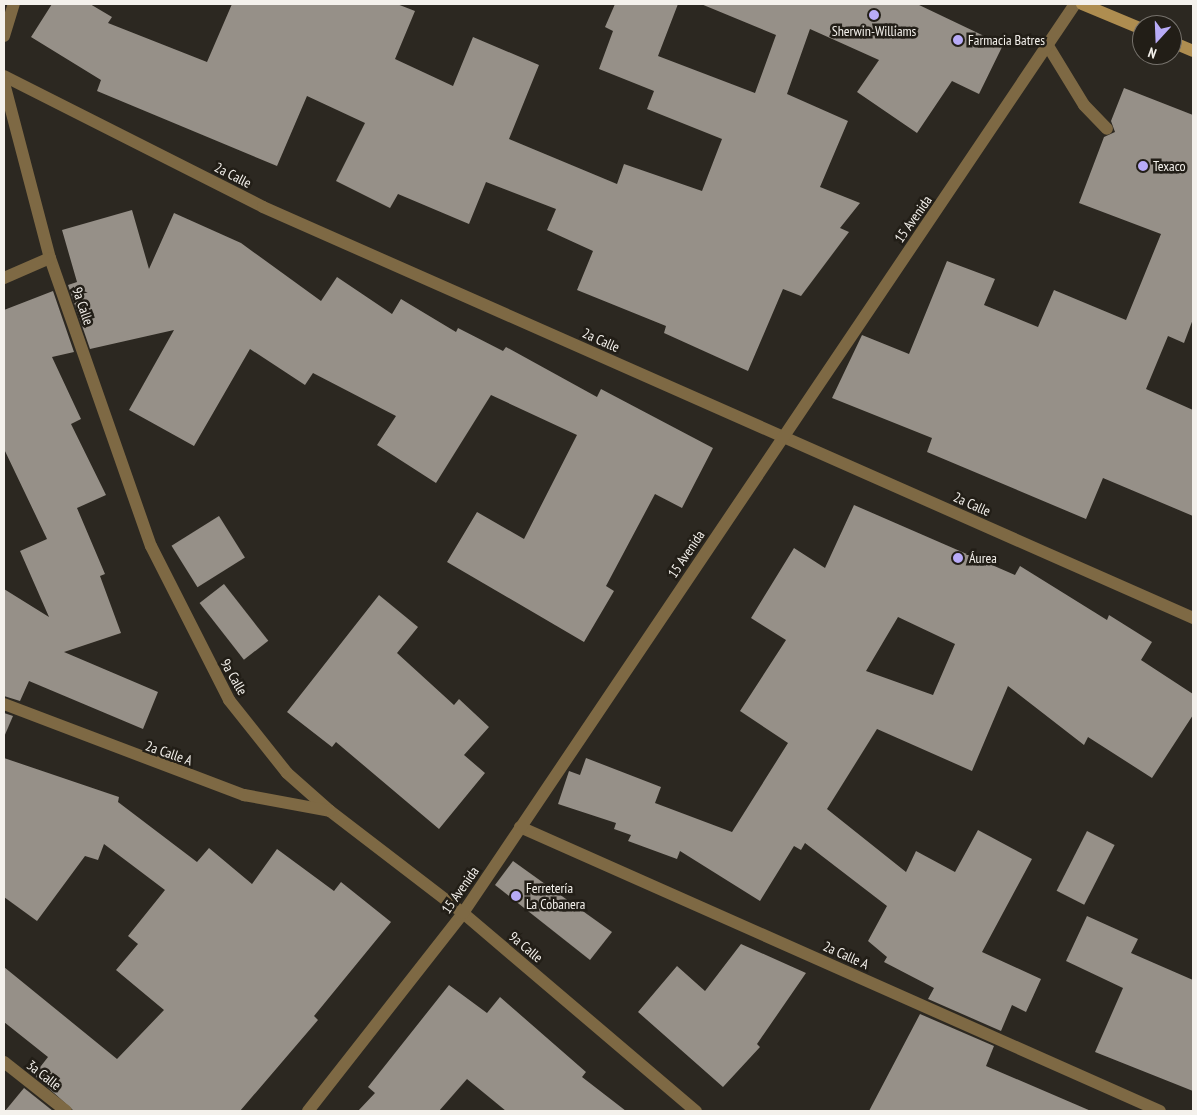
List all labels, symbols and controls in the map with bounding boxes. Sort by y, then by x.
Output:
marker: Sherwin-Williams [868,9,880,21]
north arrow [1132,15,1182,65]
place label: Sherwin-Williams [832,23,916,39]
place label: Farmacia Batres [968,32,1045,48]
marker: Farmacia Batres [952,34,964,46]
text: N [1146,43,1159,63]
place label: Texaco [1153,158,1186,174]
street label: 2a Calle [212,159,254,191]
marker: Texaco [1137,160,1149,172]
street label: 15 Avenida [891,192,935,246]
street label: 9a Calle [69,285,97,327]
street label: 2a Calle [580,324,622,356]
street label: 2a Calle [951,488,993,520]
street label: 15 Avenida [664,527,708,581]
place label: Áurea [969,550,997,566]
marker: Áurea [951,551,965,565]
street label: 9a Calle [217,656,251,698]
street label: 2a Calle A [143,737,195,769]
street label: 15 Avenida [438,863,482,917]
place label: Ferretería La Cobanera [526,880,585,912]
marker: Ferretería La Cobanera [510,890,522,902]
street label: 9a Calle [506,928,546,966]
street label: 2a Calle A [820,937,872,973]
street label: 3a Calle [23,1056,65,1094]

